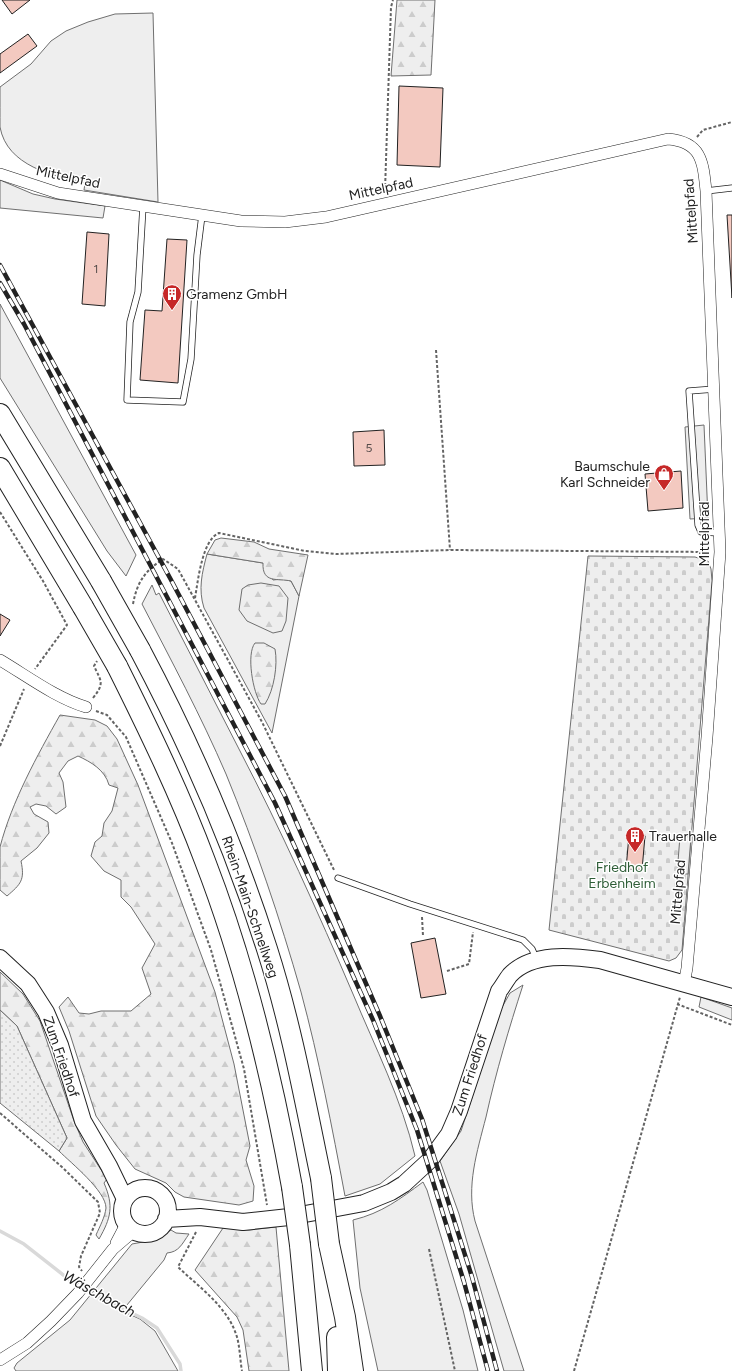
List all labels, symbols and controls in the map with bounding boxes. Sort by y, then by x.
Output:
street label: Mittelpfad [34,162,102,192]
street label: Mittelpfad [347,174,415,204]
street label: Mittelpfad [680,178,702,244]
house number: 1 [94,262,98,276]
building icon: Gramenz GmbH [161,283,183,311]
place label: Gramenz GmbH [186,286,288,303]
house number: 5 [366,441,373,455]
place label: Baumschule Karl Schneider [560,458,650,491]
shop icon: Baumschule Karl Schneider [653,463,675,491]
street label: Mittelpfad [696,501,713,567]
building icon: Trauerhalle [624,825,646,853]
place label: Trauerhalle [649,828,717,845]
street label: Rhein-Main-Schnellweg [218,834,282,980]
park label: Friedhof Erbenheim [588,859,656,892]
street label: Mittelpfad [667,859,689,925]
street label: Zum Friedhof [39,1014,83,1101]
street label: Zum Friedhof [449,1031,491,1118]
water label: Wäschbach [60,1267,138,1321]

